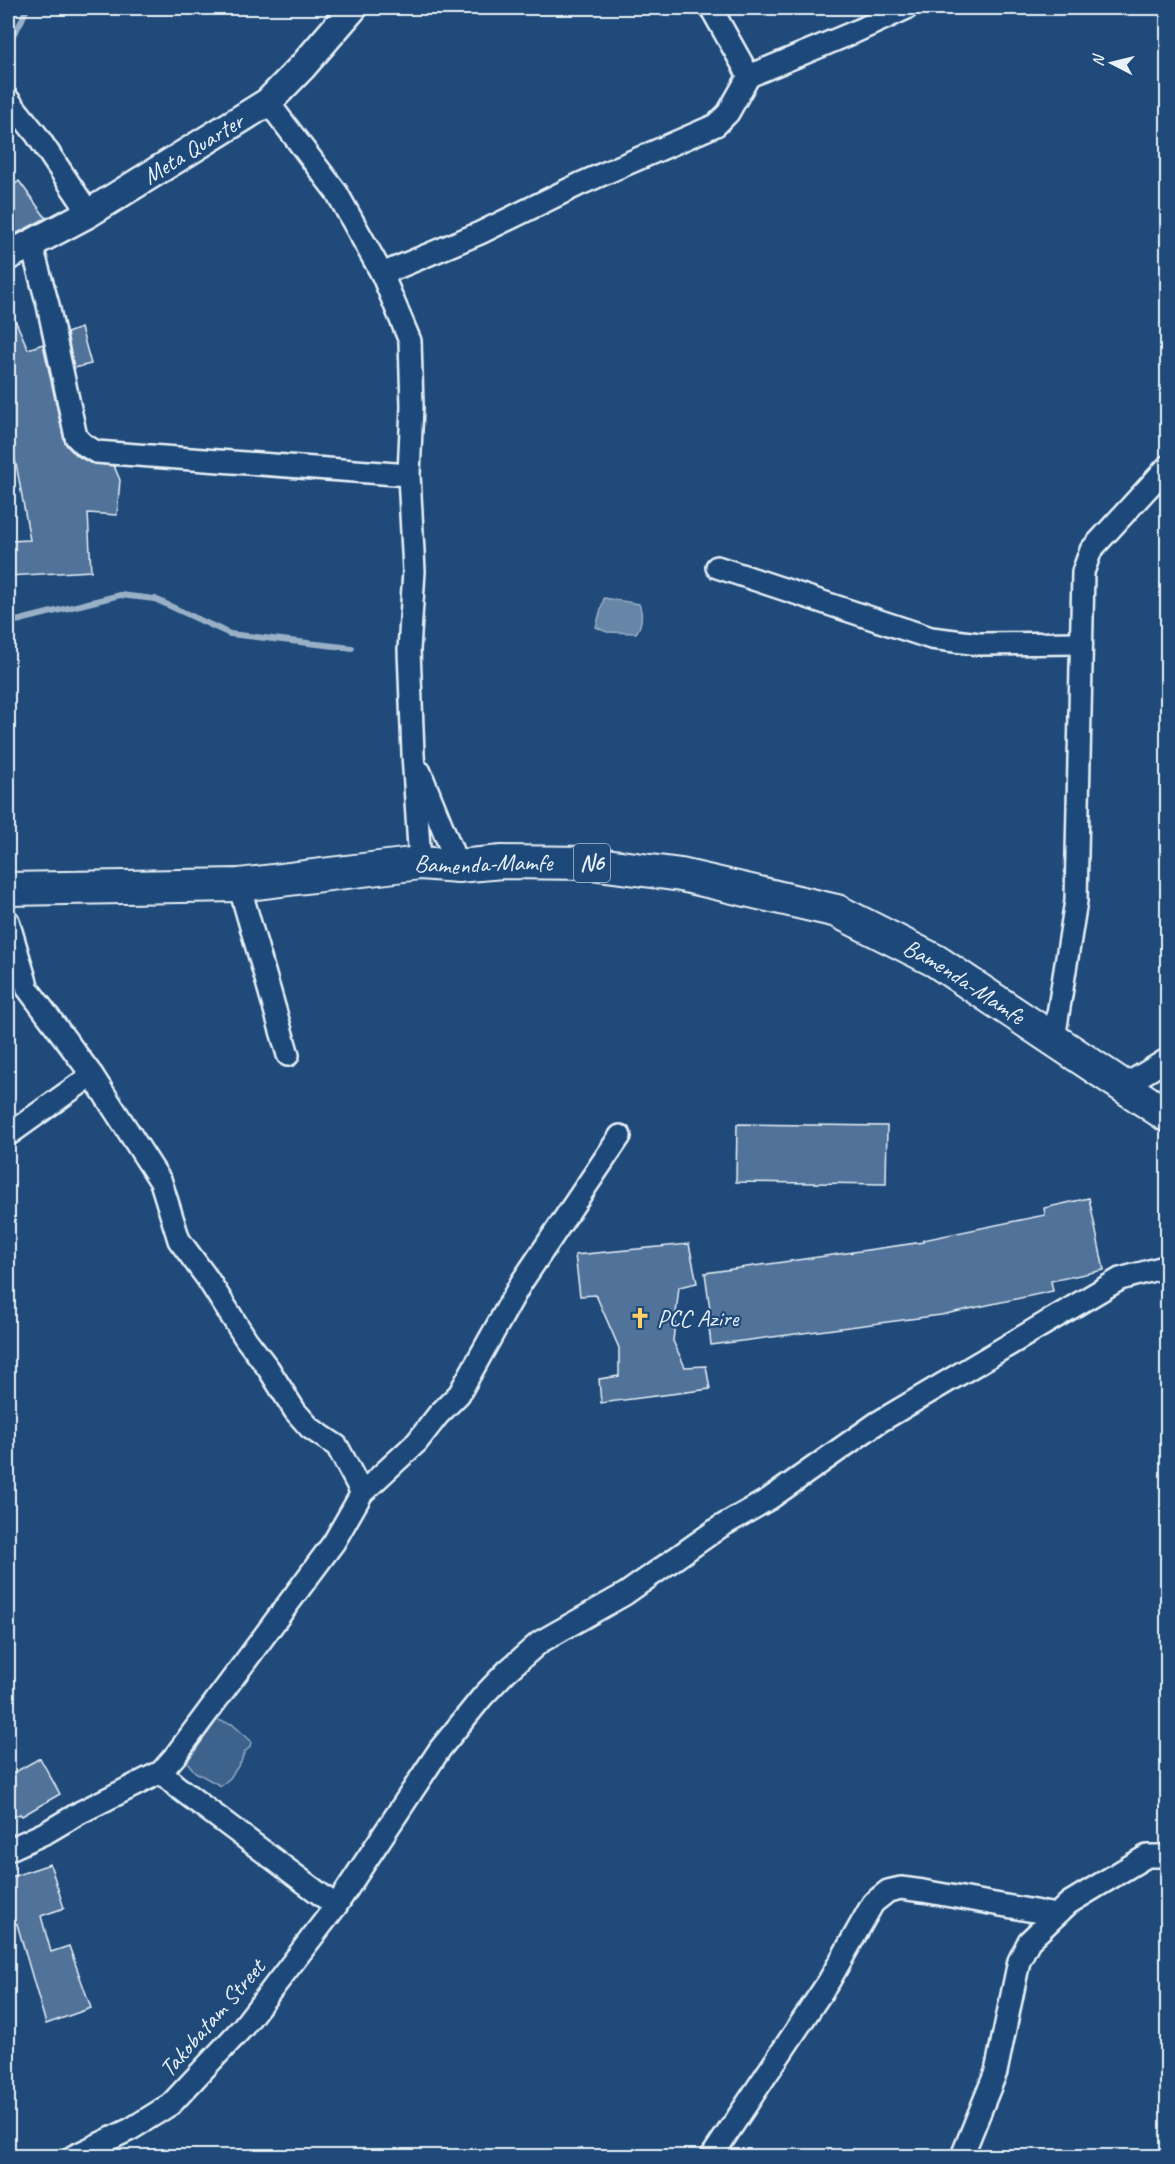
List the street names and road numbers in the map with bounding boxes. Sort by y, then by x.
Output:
street label: Meta Quarter [137,105,251,191]
road number: N6 [574,844,610,882]
street label: Bamenda-Mamfe [413,847,555,881]
street label: Bamenda-Mamfe [898,932,1032,1032]
street label: Takobatam Street [153,1951,273,2083]

